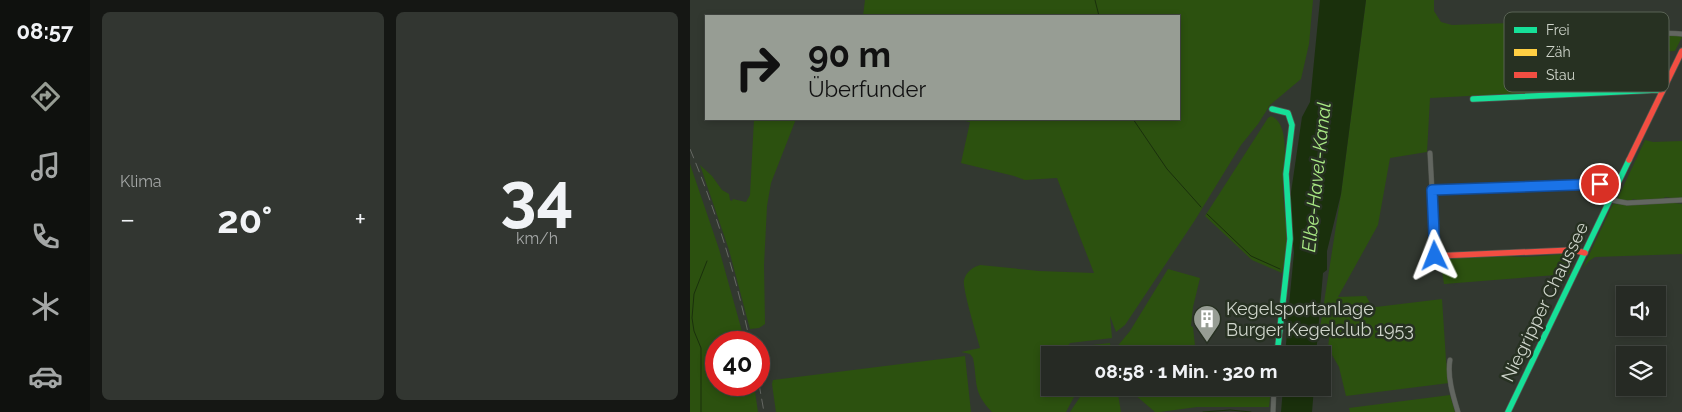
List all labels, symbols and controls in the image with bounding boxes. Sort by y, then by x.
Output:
legend [1504,12,1669,92]
text: 08:57 [17,18,73,44]
text: Frei [1546,22,1570,38]
text: 90 m [808,34,891,75]
icon: right [725,35,790,100]
text: Zäh [1546,44,1571,60]
text: Stau [1546,67,1575,83]
text: Überfunder [808,76,926,102]
icon: directions [28,79,63,114]
water label: Elbe-Havel-Kanal [1297,101,1335,253]
icon: music [28,149,63,184]
text: 34 [500,158,574,234]
pin [1579,163,1621,205]
icon: arrive [1586,170,1614,198]
text: Klima [120,172,162,191]
text: 20° [217,197,272,242]
text: − [120,203,135,236]
text: + [354,203,366,236]
street label: Niegripper Chaussee [1497,218,1593,385]
icon: phone [28,219,63,254]
text: km/h [516,229,558,248]
position arrow [1408,229,1460,281]
map controls [1616,286,1666,396]
button: sound [1616,286,1666,336]
icon: climate [28,289,63,324]
place label: Kegelsportanlage Burger Kegelclub 1953 [1226,298,1414,340]
building icon: Kegelsportanlage Burger Kegelclub 1953 [1192,304,1222,343]
speed limit sign: 40 [705,331,770,396]
button: layers [1616,346,1666,396]
icon: car [28,359,63,394]
text: 08:58 · 1 Min. · 320 m [1095,360,1277,382]

